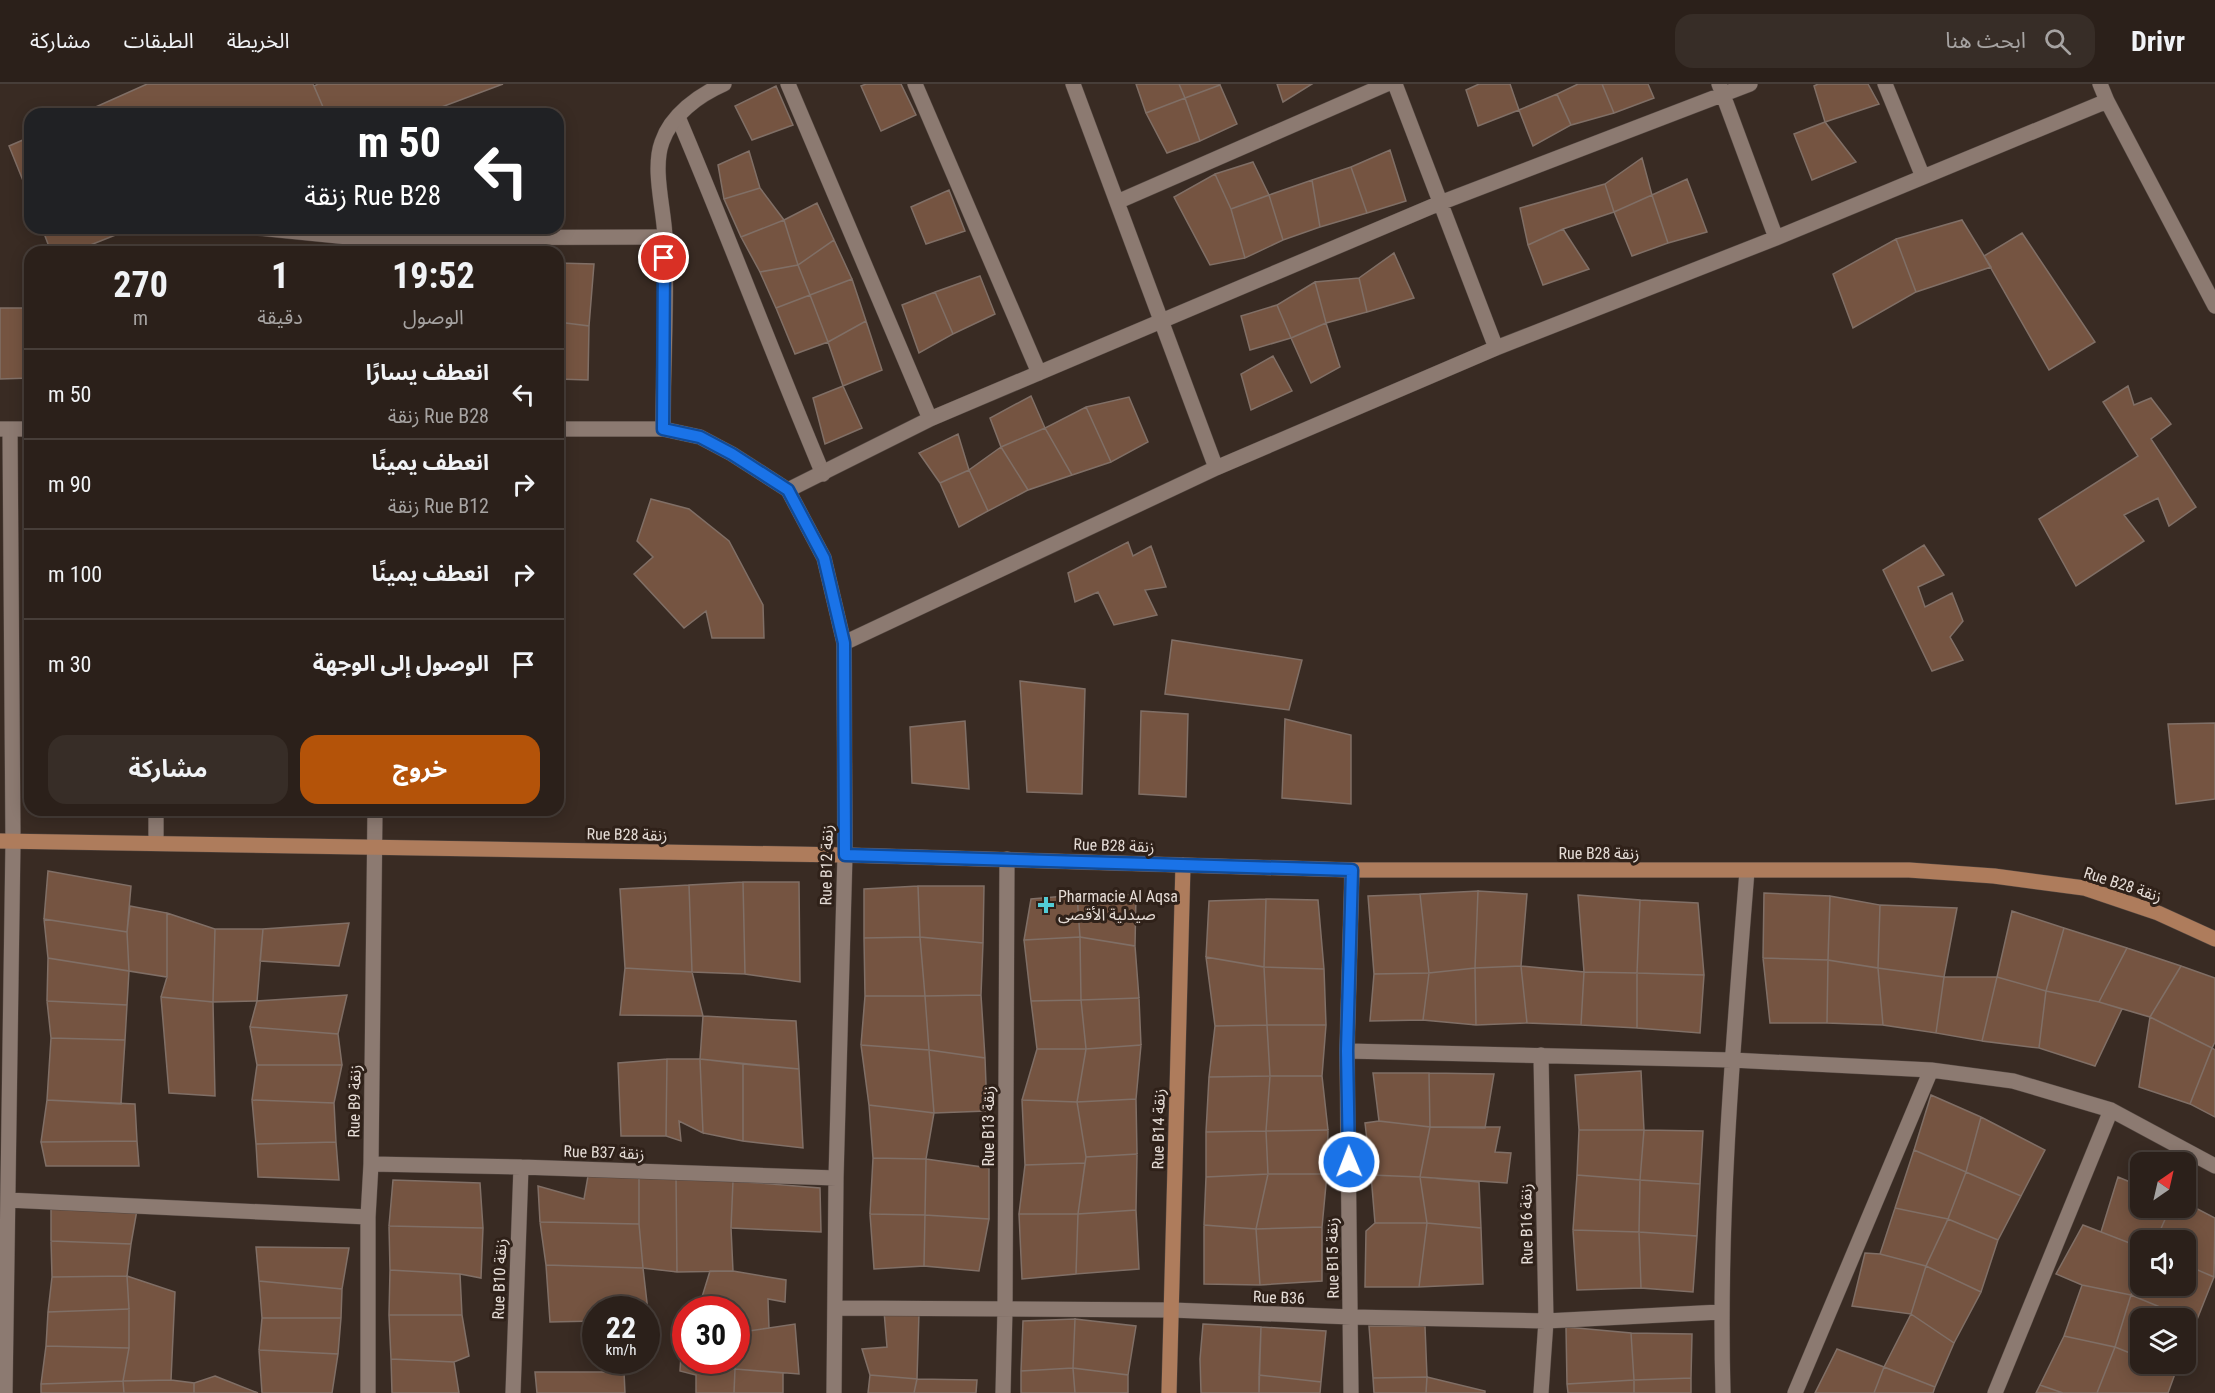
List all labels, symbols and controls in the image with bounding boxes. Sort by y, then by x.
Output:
search box [1675,14,2095,68]
icon: search [2041,25,2074,58]
text: Drivr [2131,25,2185,58]
text: ابحث هنا [1945,28,2026,53]
text: مشاركة [30,29,91,53]
text: الطبقات [124,29,194,53]
text: الخريطة [227,29,290,53]
text: 50 m [358,118,441,167]
icon: left [462,132,540,210]
text: Rue B28 زنقة [304,180,441,212]
pin [638,232,689,283]
icon: arrive [647,241,680,274]
text: 1 [271,255,289,297]
text: 19:52 [392,255,475,297]
text: 270 [113,264,168,306]
text: دقيقة [257,305,303,329]
text: الوصول [403,305,464,329]
text: m [133,306,148,330]
text: انعطف يسارًا [366,360,489,385]
icon: left [507,378,540,411]
text: 50 m [48,382,91,407]
text: Rue B28 زنقة [388,404,489,428]
text: انعطف يمينًا [371,450,489,475]
icon: right [507,468,540,501]
text: 90 m [48,472,91,497]
text: Rue B12 زنقة [388,494,489,518]
icon: right [507,558,540,591]
text: انعطف يمينًا [371,561,489,586]
text: 100 m [48,562,102,587]
icon: arrive [507,648,540,681]
text: الوصول إلى الوجهة [313,651,489,676]
text: 30 m [48,652,91,677]
button: مشاركة [48,735,288,804]
button: خروج [300,735,540,804]
street label: Rue B28 زنقة [586,824,668,845]
street label: Rue B12 زنقة [816,824,837,906]
street label: Rue B28 زنقة [1073,835,1155,856]
street label: Rue B28 زنقة [1558,844,1640,863]
street label: Rue B28 زنقة [2081,863,2164,906]
place label: Pharmacie Al Aqsa صيدلية الأقصى [1058,887,1178,924]
marker: Pharmacie Al Aqsa صيدلية الأقصى [1039,898,1053,912]
street label: Rue B9 زنقة [344,1064,365,1138]
street label: Rue B13 زنقة [979,1085,998,1167]
street label: Rue B14 زنقة [1148,1088,1169,1170]
position arrow [1317,1130,1381,1194]
street label: Rue B37 زنقة [563,1142,645,1163]
north arrow [2130,1152,2196,1218]
map controls [2130,1152,2196,1374]
street label: Rue B16 زنقة [1516,1183,1537,1265]
street label: Rue B15 زنقة [1322,1217,1343,1299]
button: sound [2130,1230,2196,1296]
street label: Rue B10 زنقة [489,1238,510,1320]
street label: Rue B36 [1253,1287,1305,1308]
speed limit sign: 30 [672,1296,750,1374]
button: layers [2130,1308,2196,1374]
text: 22 [606,1310,636,1345]
text: km/h [606,1341,636,1359]

